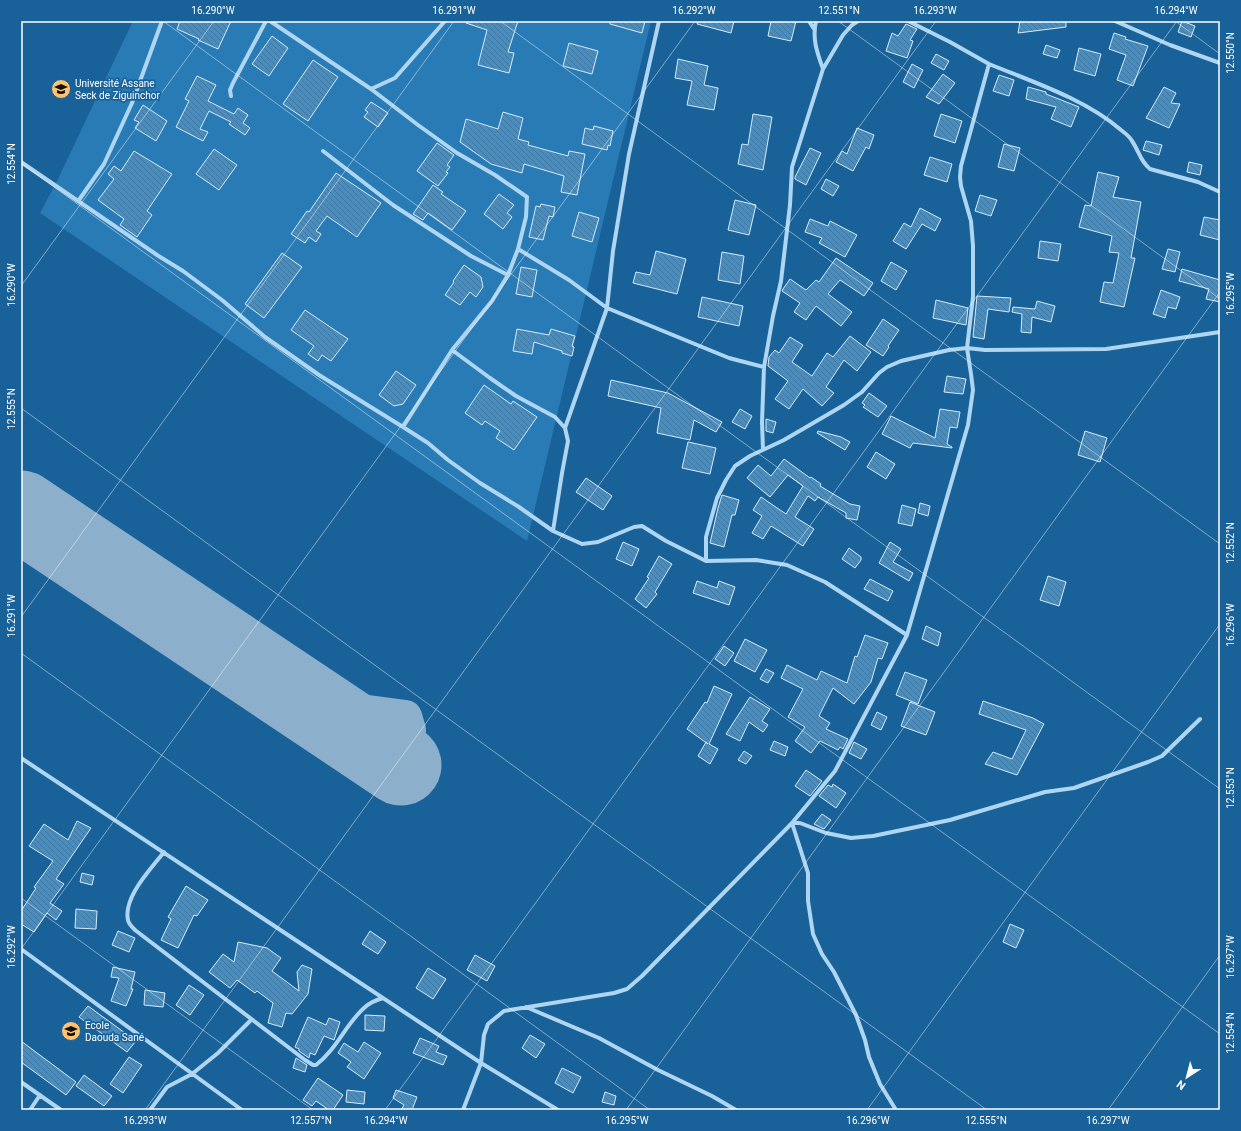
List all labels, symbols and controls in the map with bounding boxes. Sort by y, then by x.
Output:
text: 16.290°W [191,5,235,16]
text: 16.291°W [432,5,476,16]
text: 16.292°W [672,5,716,16]
text: 12.551°N [818,5,860,16]
text: 16.293°W [913,5,957,16]
text: 16.294°W [1154,5,1198,16]
text: 12.550°N [1225,32,1236,74]
school or university icon: Université Assane Seck de Ziguinchor [50,78,72,100]
place label: Université Assane Seck de Ziguinchor [75,78,160,101]
text: 12.554°N [6,143,17,185]
text: 16.290°W [6,263,17,307]
text: 16.295°W [1225,272,1236,316]
text: 12.555°N [6,388,17,430]
text: 12.552°N [1225,522,1236,564]
text: 16.291°W [6,594,17,638]
text: 16.296°W [1225,603,1236,647]
text: 12.553°N [1225,767,1236,809]
text: 16.292°W [6,925,17,969]
text: 16.297°W [1225,935,1236,979]
text: 12.554°N [1225,1012,1236,1054]
school or university icon: Ecole Daouda Sané [60,1020,82,1042]
place label: Ecole Daouda Sané [85,1020,144,1043]
north arrow [1167,1057,1207,1097]
text: N [1174,1077,1188,1092]
text: 16.293°W [123,1115,167,1126]
text: 12.557°N [290,1115,332,1126]
text: 16.294°W [364,1115,408,1126]
text: 16.295°W [605,1115,649,1126]
text: 16.296°W [846,1115,890,1126]
text: 12.555°N [965,1115,1007,1126]
text: 16.297°W [1086,1115,1130,1126]

